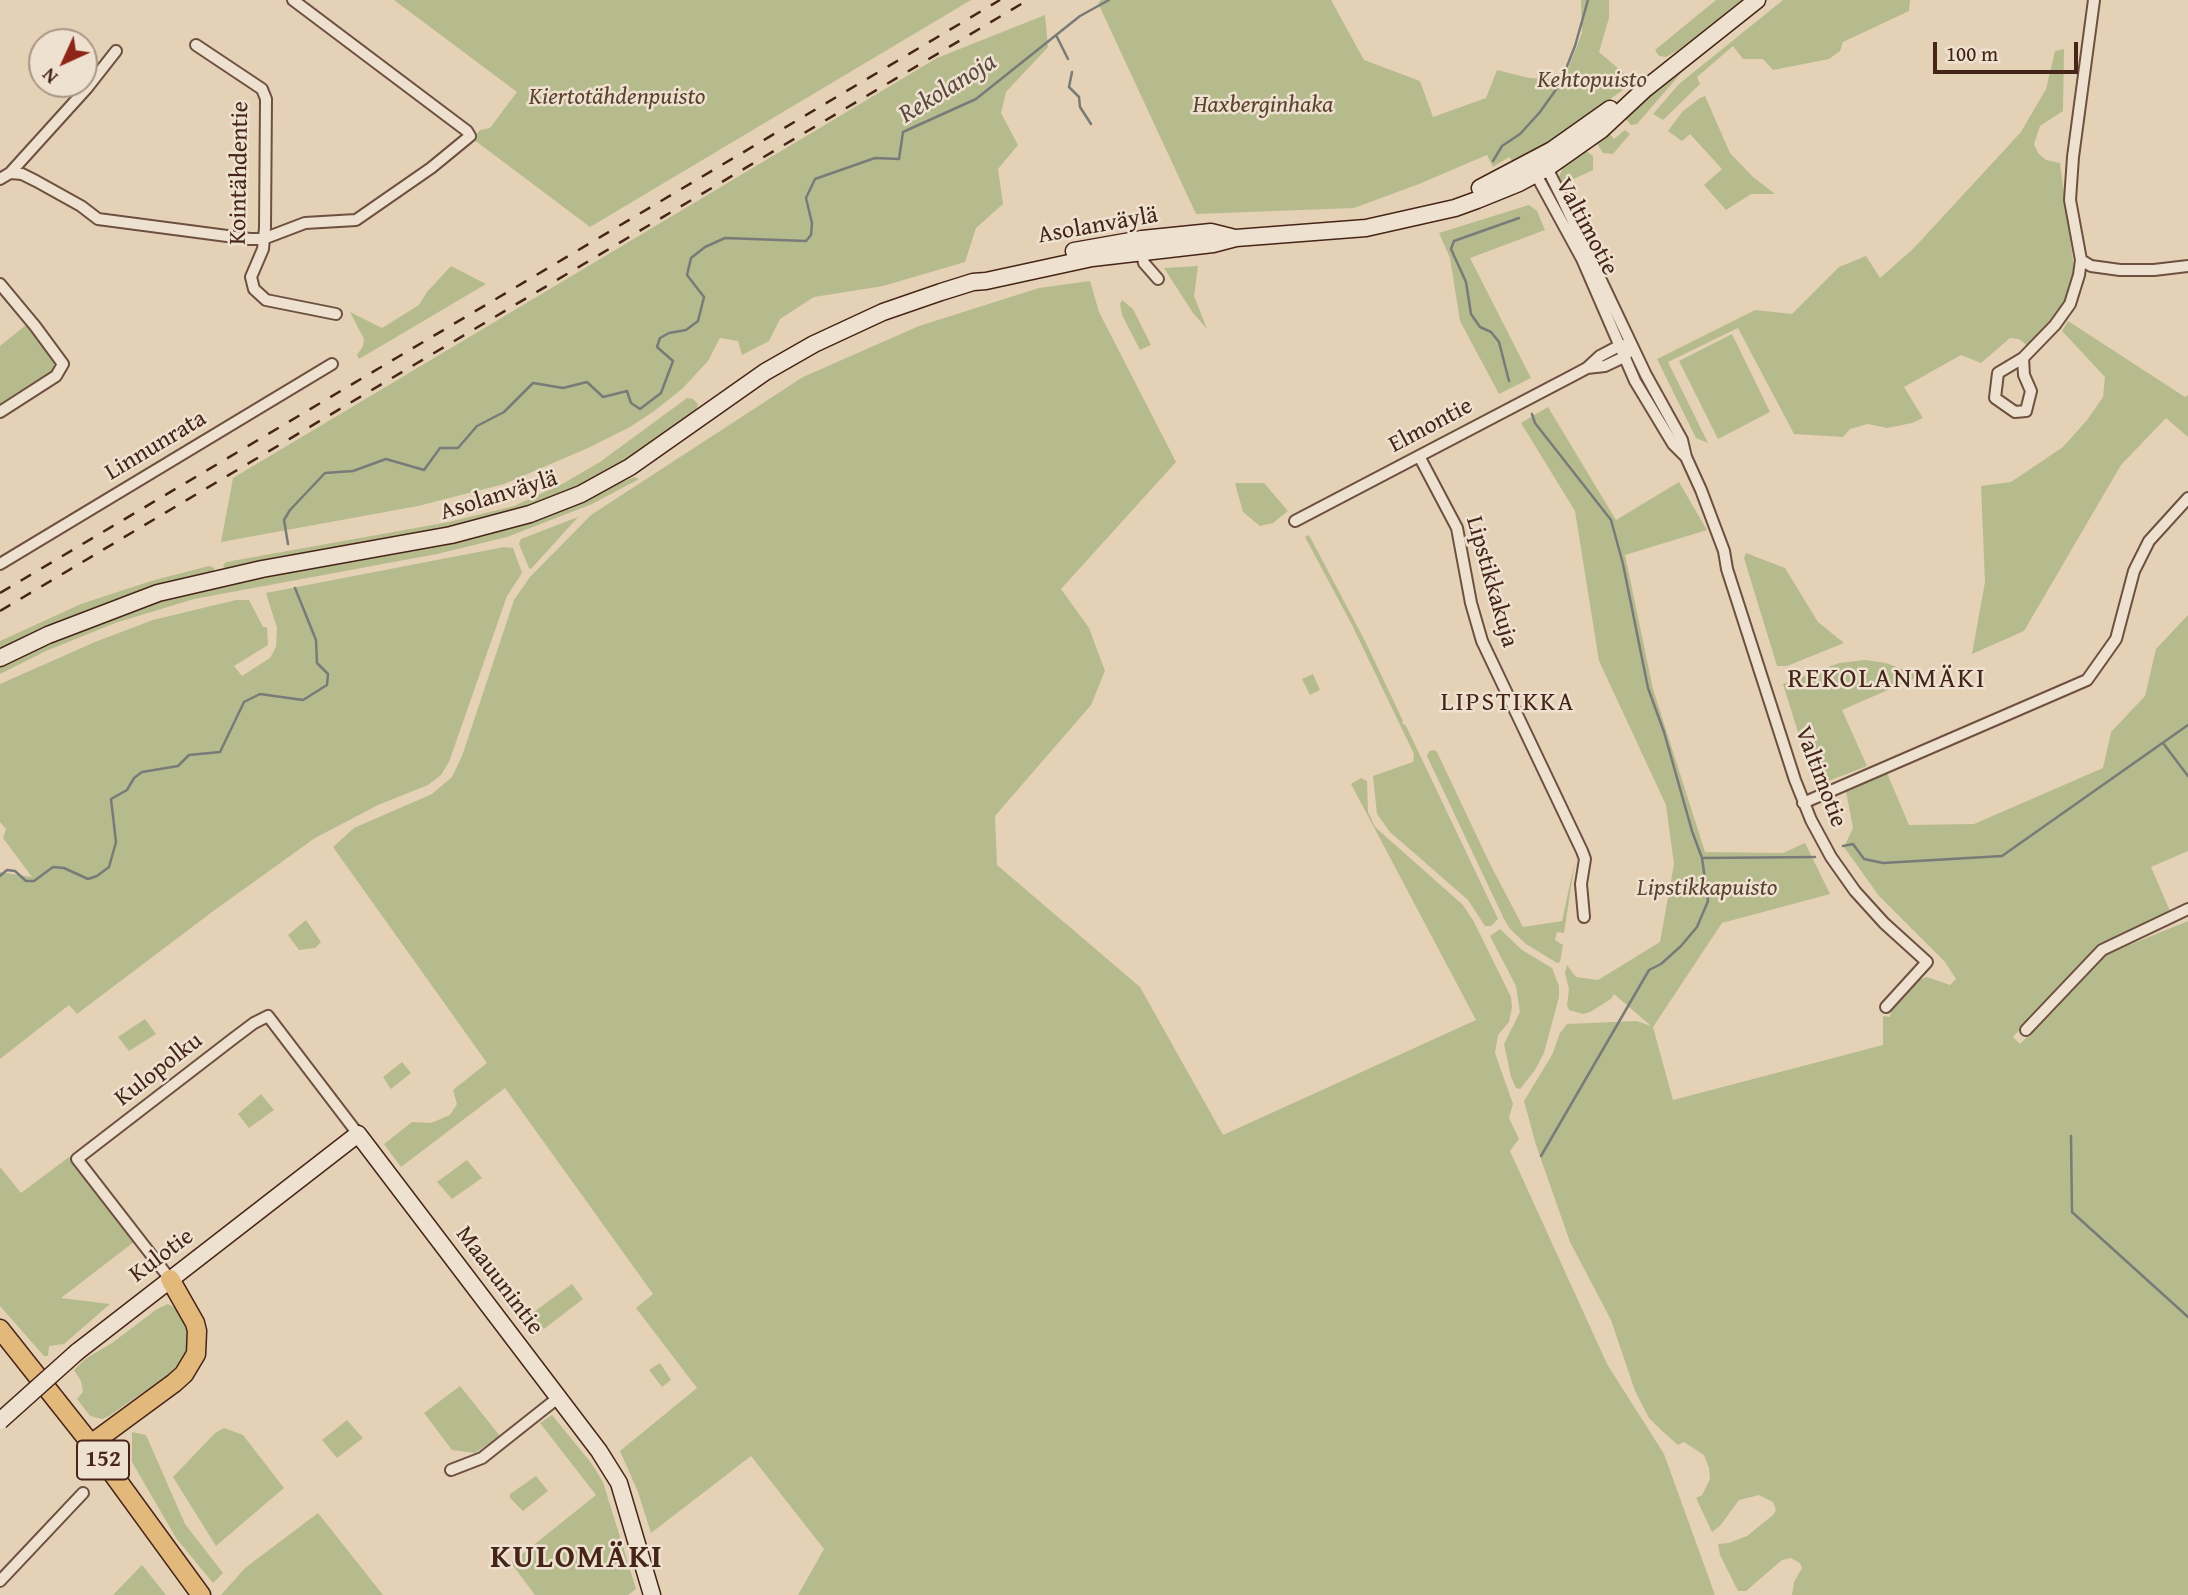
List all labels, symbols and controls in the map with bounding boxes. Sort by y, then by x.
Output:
north arrow [28,28,98,98]
scale bar [1936,28,2081,72]
text: 100 m [1946,38,1998,69]
water label: Rekolanoja [894,47,1002,131]
text: N [35,62,64,91]
park label: Kehtopuisto [1537,67,1647,95]
park label: Kiertotähdenpuisto [529,84,705,112]
park label: Haxberginhaka [1193,92,1333,120]
street label: Kointähdentie [224,101,256,245]
street label: Valtimotie [1548,173,1624,281]
street label: Asolanväylä [1036,201,1160,251]
street label: Elmontie [1384,392,1478,460]
street label: Linnunrata [100,405,212,487]
street label: Asolanväylä [437,465,561,527]
street label: Lipstikkakuja [1459,513,1523,651]
district label: REKOLANMÄKI [1789,663,1985,697]
district label: LIPSTIKKA [1442,687,1574,719]
street label: Valtimotie [1788,722,1852,832]
park label: Lipstikkapuisto [1637,875,1777,903]
street label: Kulopolku [109,1027,209,1113]
street label: Maauunintie [449,1221,549,1341]
street label: Kulotie [124,1223,200,1289]
road number: 152 [77,1441,129,1480]
district label: KULOMÄKI [491,1540,663,1578]

